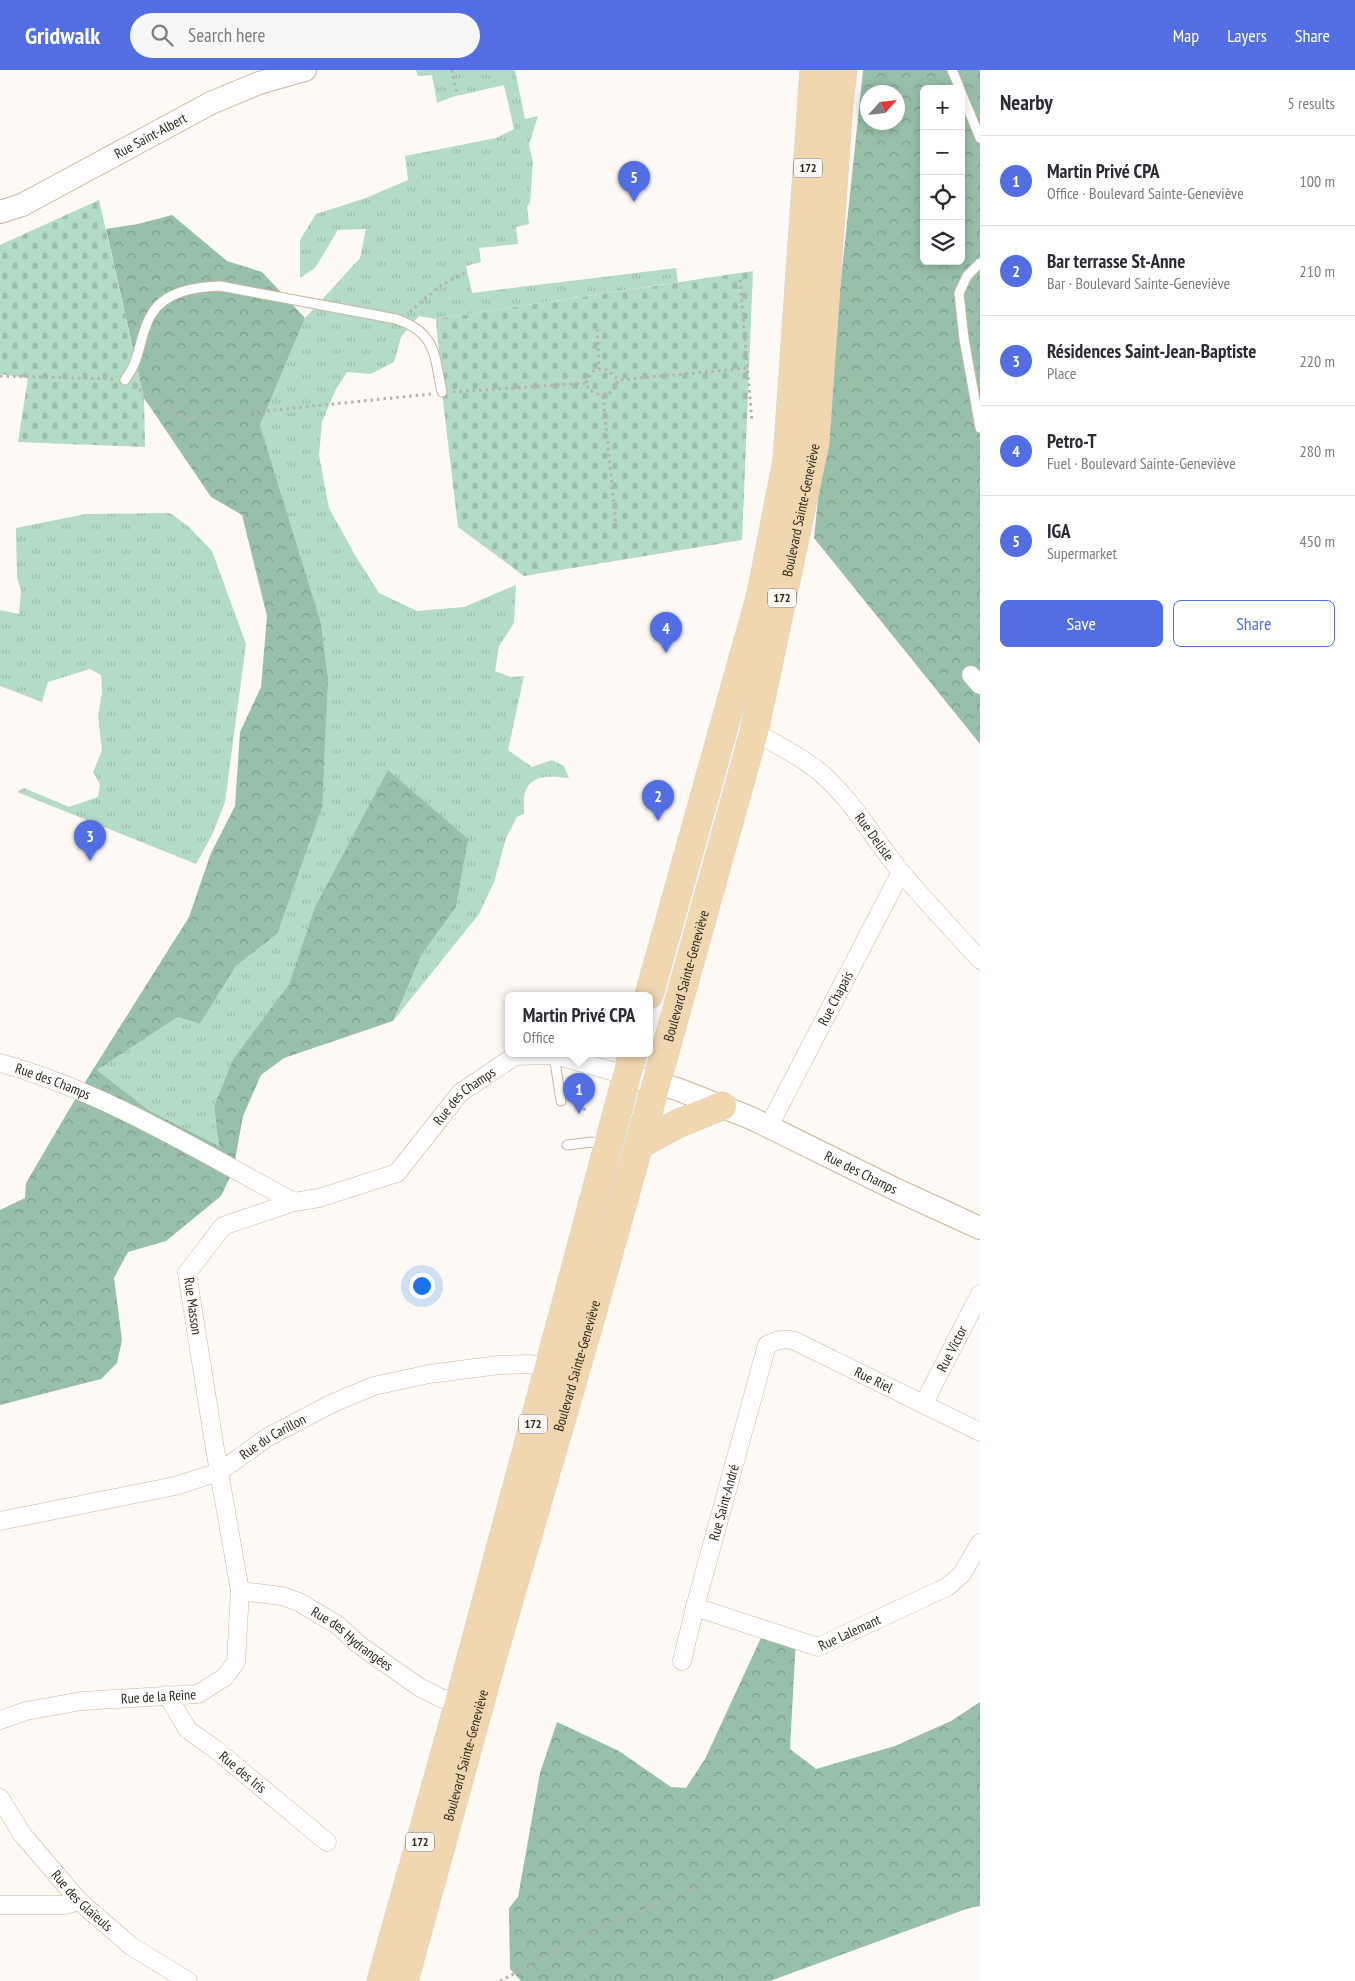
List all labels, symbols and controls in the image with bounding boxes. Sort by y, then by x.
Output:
search box [130,13,480,58]
text: Gridwalk [25,20,100,51]
icon: search [148,21,176,49]
text: Search here [188,23,265,47]
text: Map [1173,24,1199,47]
text: Layers [1227,24,1267,47]
text: Share [1295,24,1330,47]
north arrow [860,85,905,130]
map controls [920,85,965,265]
button: + [920,85,965,130]
text: Nearby [1000,89,1053,116]
text: 5 results [1288,93,1335,113]
street label: Rue Saint-Albert [111,109,190,163]
button: − [920,130,965,175]
road number: 172 [794,159,822,178]
text: Martin Privé CPA [1047,159,1160,183]
pin: 5 [618,161,650,202]
text: 1 [1012,171,1020,191]
text: 100 m [1300,171,1335,191]
button: locate [920,175,965,220]
text: Office · Boulevard Sainte-Geneviève [1047,183,1244,203]
button: layers [920,220,965,265]
text: Bar terrasse St-Anne [1047,249,1185,273]
text: 2 [1012,261,1020,281]
text: 210 m [1300,261,1335,281]
text: Bar · Boulevard Sainte-Geneviève [1047,273,1230,293]
text: Résidences Saint-Jean-Baptiste [1047,339,1257,363]
text: 3 [1012,351,1020,371]
text: 220 m [1300,351,1335,371]
text: Place [1047,363,1076,383]
text: Petro-T [1047,429,1097,453]
text: 4 [1012,441,1020,461]
text: 280 m [1300,441,1335,461]
street label: Boulevard Sainte-Geneviève [778,442,824,578]
text: Fuel · Boulevard Sainte-Geneviève [1047,453,1236,473]
text: IGA [1047,519,1071,543]
text: 5 [1012,531,1020,551]
text: 450 m [1300,531,1335,551]
text: Supermarket [1047,543,1117,563]
road number: 172 [768,588,796,608]
button: Save [1000,600,1163,647]
button: Share [1173,600,1335,647]
pin: 4 [650,612,682,653]
pin: 2 [642,780,674,821]
street label: Rue Delisle [851,809,898,864]
pin: 3 [74,820,106,861]
street label: Boulevard Sainte-Geneviève [659,908,713,1044]
street label: Rue Chapais [814,968,857,1029]
popup [505,992,653,1057]
text: Martin Privé CPA [523,1003,635,1027]
text: Office [523,1027,555,1047]
street label: Rue des Champs [13,1059,94,1104]
street label: Rue des Champs [429,1063,499,1129]
pin: 1 [563,1073,595,1114]
street label: Rue des Champs [821,1147,901,1198]
your location [409,1273,435,1299]
street label: Rue Masson [180,1276,206,1336]
street label: Boulevard Sainte-Geneviève [549,1298,604,1433]
street label: Rue Victor [933,1323,971,1375]
street label: Rue Riel [852,1363,896,1397]
street label: Rue du Carillon [236,1410,309,1463]
road number: 172 [519,1415,547,1434]
street label: Rue Saint-André [705,1462,743,1543]
street label: Rue des Hydrangées [308,1602,397,1675]
street label: Rue Lalemant [815,1610,884,1655]
street label: Rue de la Reine [120,1685,197,1708]
street label: Boulevard Sainte-Geneviève [439,1687,492,1823]
street label: Rue des Iris [216,1747,270,1797]
road number: 172 [406,1832,434,1851]
street label: Rue des Glaïeuls [47,1866,117,1935]

